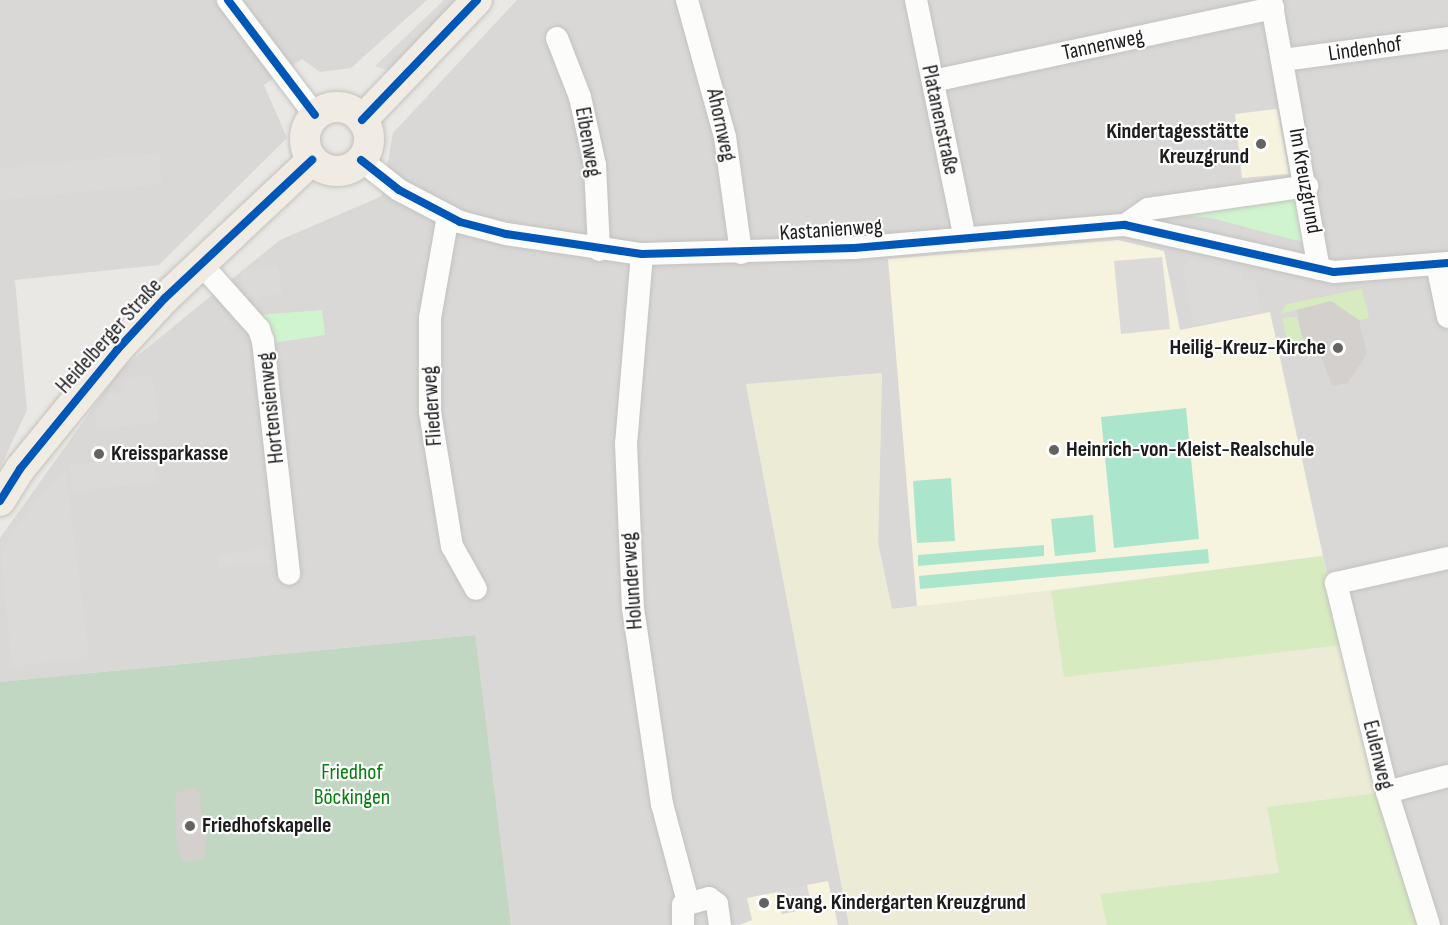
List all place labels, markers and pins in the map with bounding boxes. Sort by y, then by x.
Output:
place label: Kindertagesstätte Kreuzgrund [1106,118,1249,170]
marker: Kindertagesstätte Kreuzgrund [1254,137,1268,151]
place label: Heilig-Kreuz-Kirche [1169,335,1326,361]
marker: Heilig-Kreuz-Kirche [1331,341,1345,355]
place label: Heinrich-von-Kleist-Realschule [1066,437,1314,463]
place label: Kreissparkasse [111,441,228,467]
marker: Heinrich-von-Kleist-Realschule [1047,443,1061,457]
marker: Kreissparkasse [92,447,106,461]
place label: Friedhofskapelle [202,813,331,839]
marker: Friedhofskapelle [183,819,197,833]
place label: Evang. Kindergarten Kreuzgrund [776,890,1026,916]
marker: Evang. Kindergarten Kreuzgrund [757,896,771,910]

